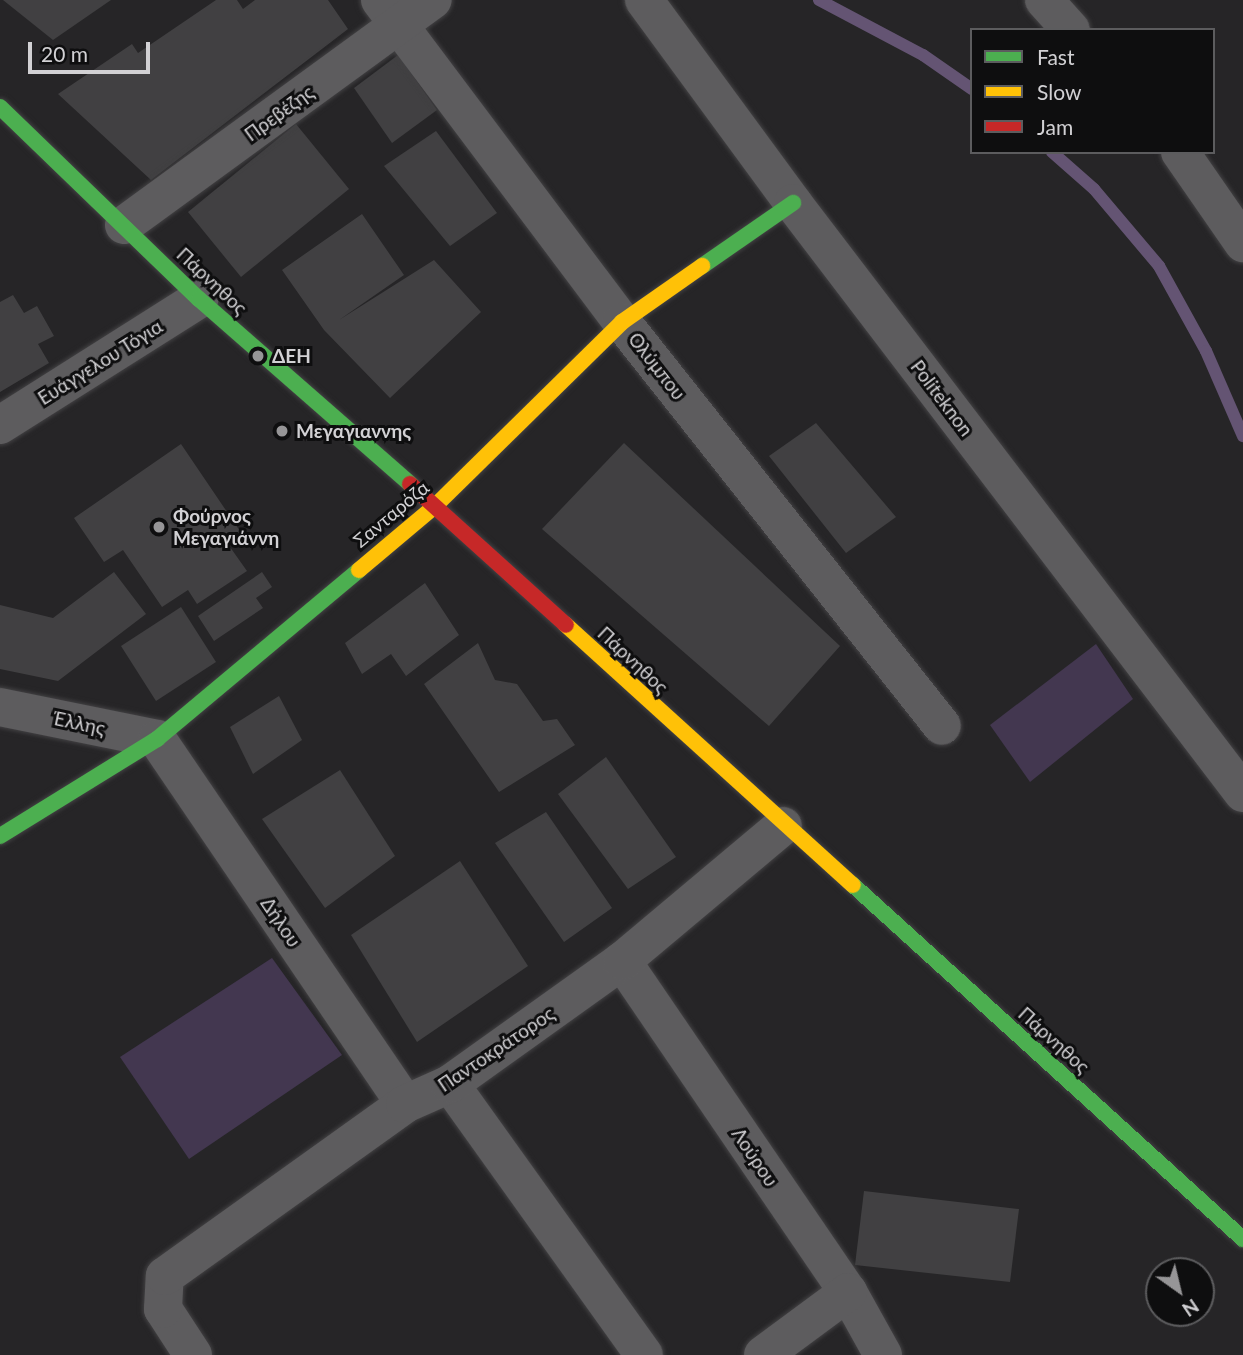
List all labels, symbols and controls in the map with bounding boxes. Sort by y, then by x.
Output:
scale bar [32,28,154,72]
legend [970,28,1215,154]
text: 20 m [41,41,88,66]
text: Fast [1037,44,1074,69]
text: Slow [1037,79,1081,104]
street label: Πρεβέζης [240,80,318,146]
text: Jam [1037,114,1073,139]
street label: Πάρνηθος [172,243,252,319]
street label: Ευάγγελου Τόγια [33,314,167,410]
street label: Ολύμπου [624,328,690,404]
place label: ΔΕΗ [272,345,311,367]
marker: ΔΕΗ [250,348,266,364]
street label: Politeknon [906,356,978,440]
place label: Μεγαγιαννης [296,420,411,442]
marker: Μεγαγιαννης [274,423,290,439]
street label: Σανταρόζα [349,476,433,552]
place label: Φούρνος Μεγαγιάννη [173,505,279,549]
marker: Φούρνος Μεγαγιάννη [151,519,167,535]
street label: Πάρνηθος [593,622,673,698]
street label: Έλλης [51,706,107,740]
street label: Δήλου [256,893,306,951]
street label: Παντοκράτορος [434,1002,558,1096]
street label: Πάρνηθος [1014,1002,1094,1078]
street label: Λούρου [727,1123,783,1191]
north arrow [1145,1257,1215,1327]
text: N [1178,1295,1203,1322]

